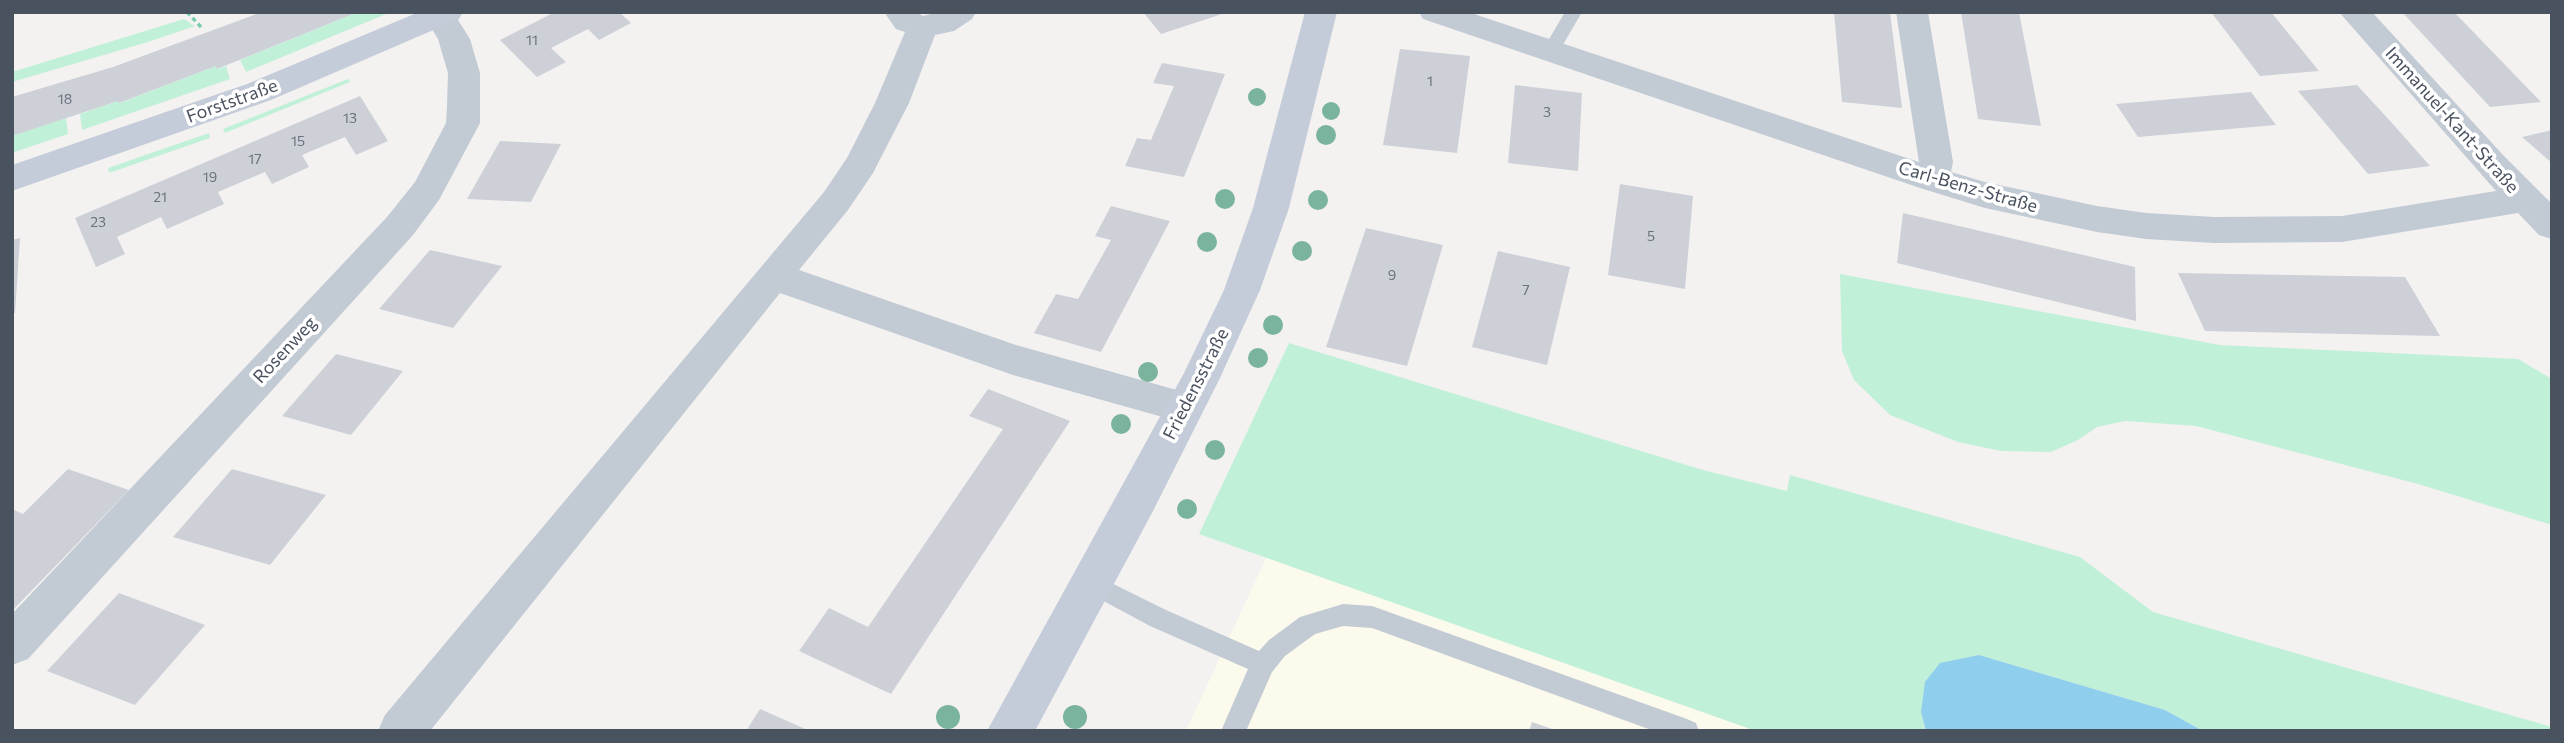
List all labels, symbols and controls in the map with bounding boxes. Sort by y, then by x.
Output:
house number: 11 [526,32,538,48]
street label: Immanuel-Kant-Straße [2381,42,2523,198]
house number: 1 [1427,73,1433,89]
street label: Forststraße [183,75,281,127]
house number: 18 [58,91,72,107]
house number: 3 [1543,104,1551,120]
house number: 13 [343,110,357,126]
house number: 15 [291,133,305,149]
house number: 17 [248,151,262,167]
street label: Carl-Benz-Straße [1896,157,2040,217]
house number: 19 [203,169,217,185]
house number: 21 [153,189,167,205]
house number: 23 [90,214,106,230]
house number: 5 [1647,228,1655,244]
house number: 9 [1388,267,1396,283]
house number: 7 [1522,282,1530,298]
street label: Rosenweg [249,312,321,388]
street label: Friedensstraße [1159,325,1233,443]

